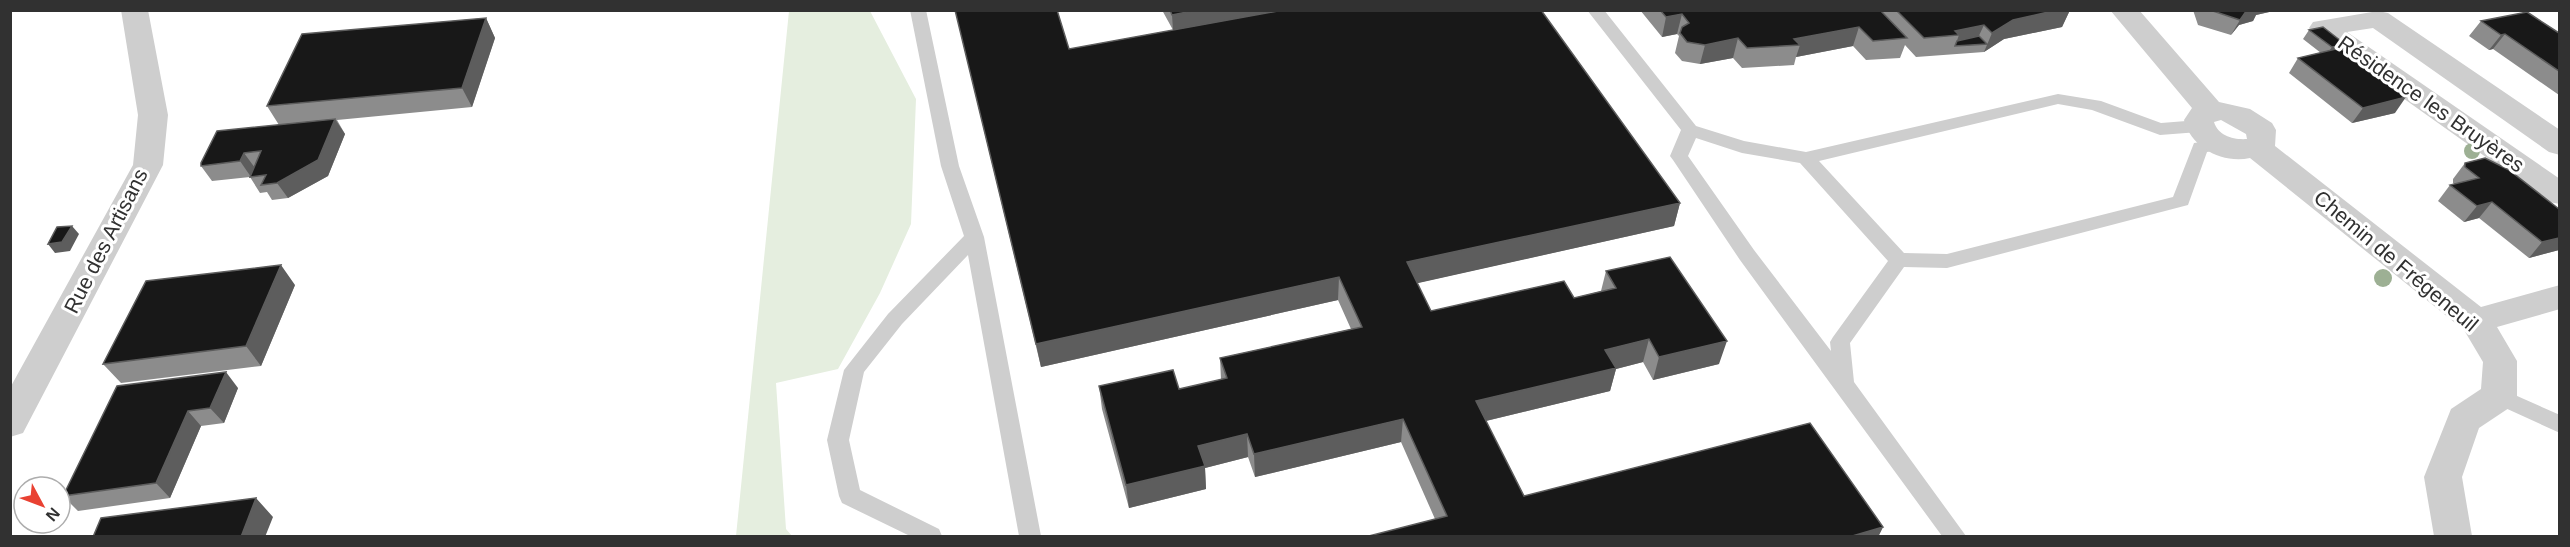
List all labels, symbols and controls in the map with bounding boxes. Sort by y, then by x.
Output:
street label: Résidence les Bruyères [2334,31,2529,177]
street label: Rue des Artisans [59,165,152,317]
street label: Chemin de Frégeneuil [2310,185,2483,336]
north arrow [12,475,72,535]
text: N [43,505,63,524]

